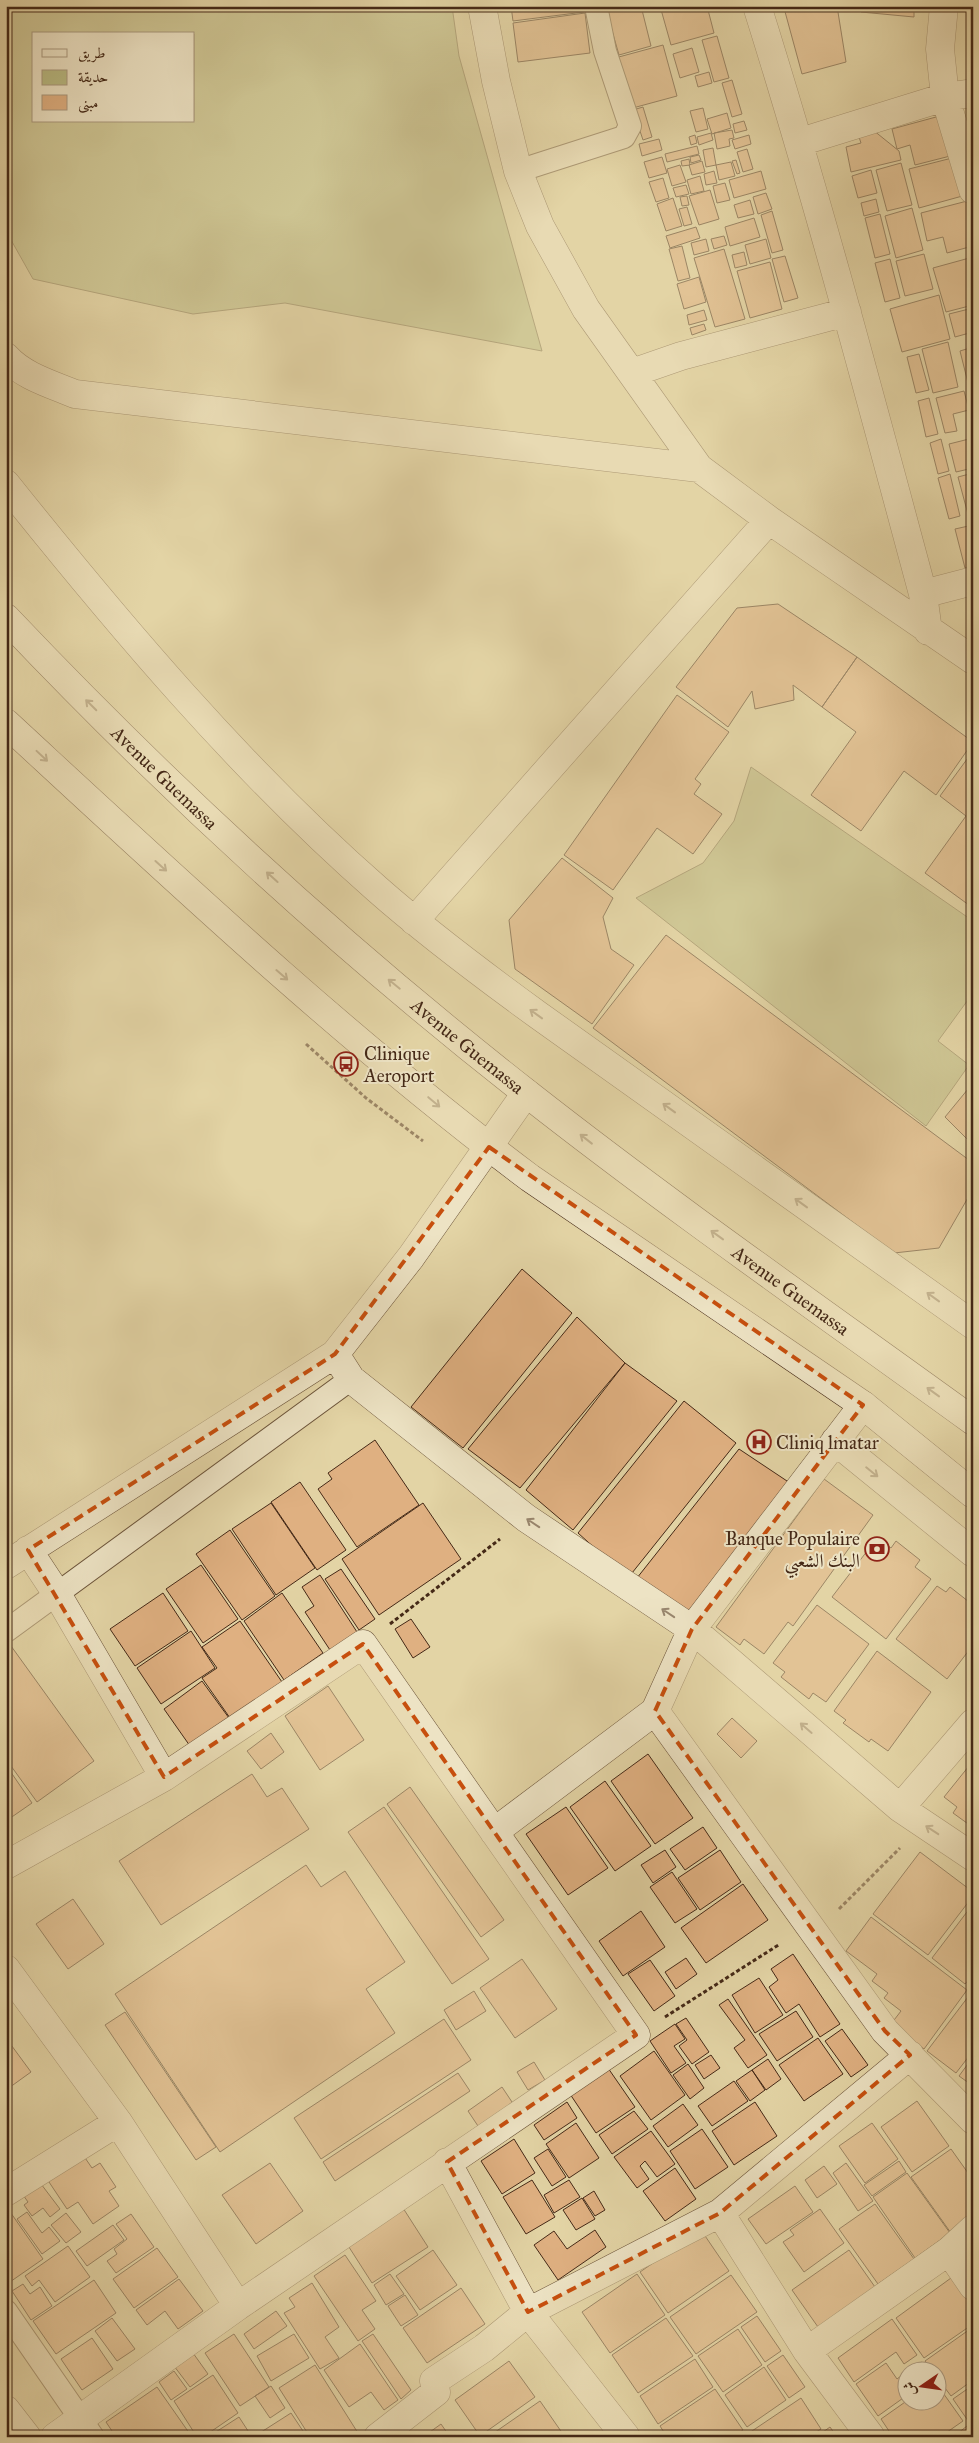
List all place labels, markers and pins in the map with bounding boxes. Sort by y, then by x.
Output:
place label: Clinique Aeroport [363,1042,435,1087]
bus stop icon: Clinique Aeroport [333,1051,359,1077]
hospital icon: Cliniq lmatar [746,1429,772,1455]
place label: Cliniq lmatar [776,1431,880,1455]
place label: Banque Populaire البنك الشعبي [725,1527,860,1579]
bank icon: Banque Populaire البنك الشعبي [864,1536,890,1562]

